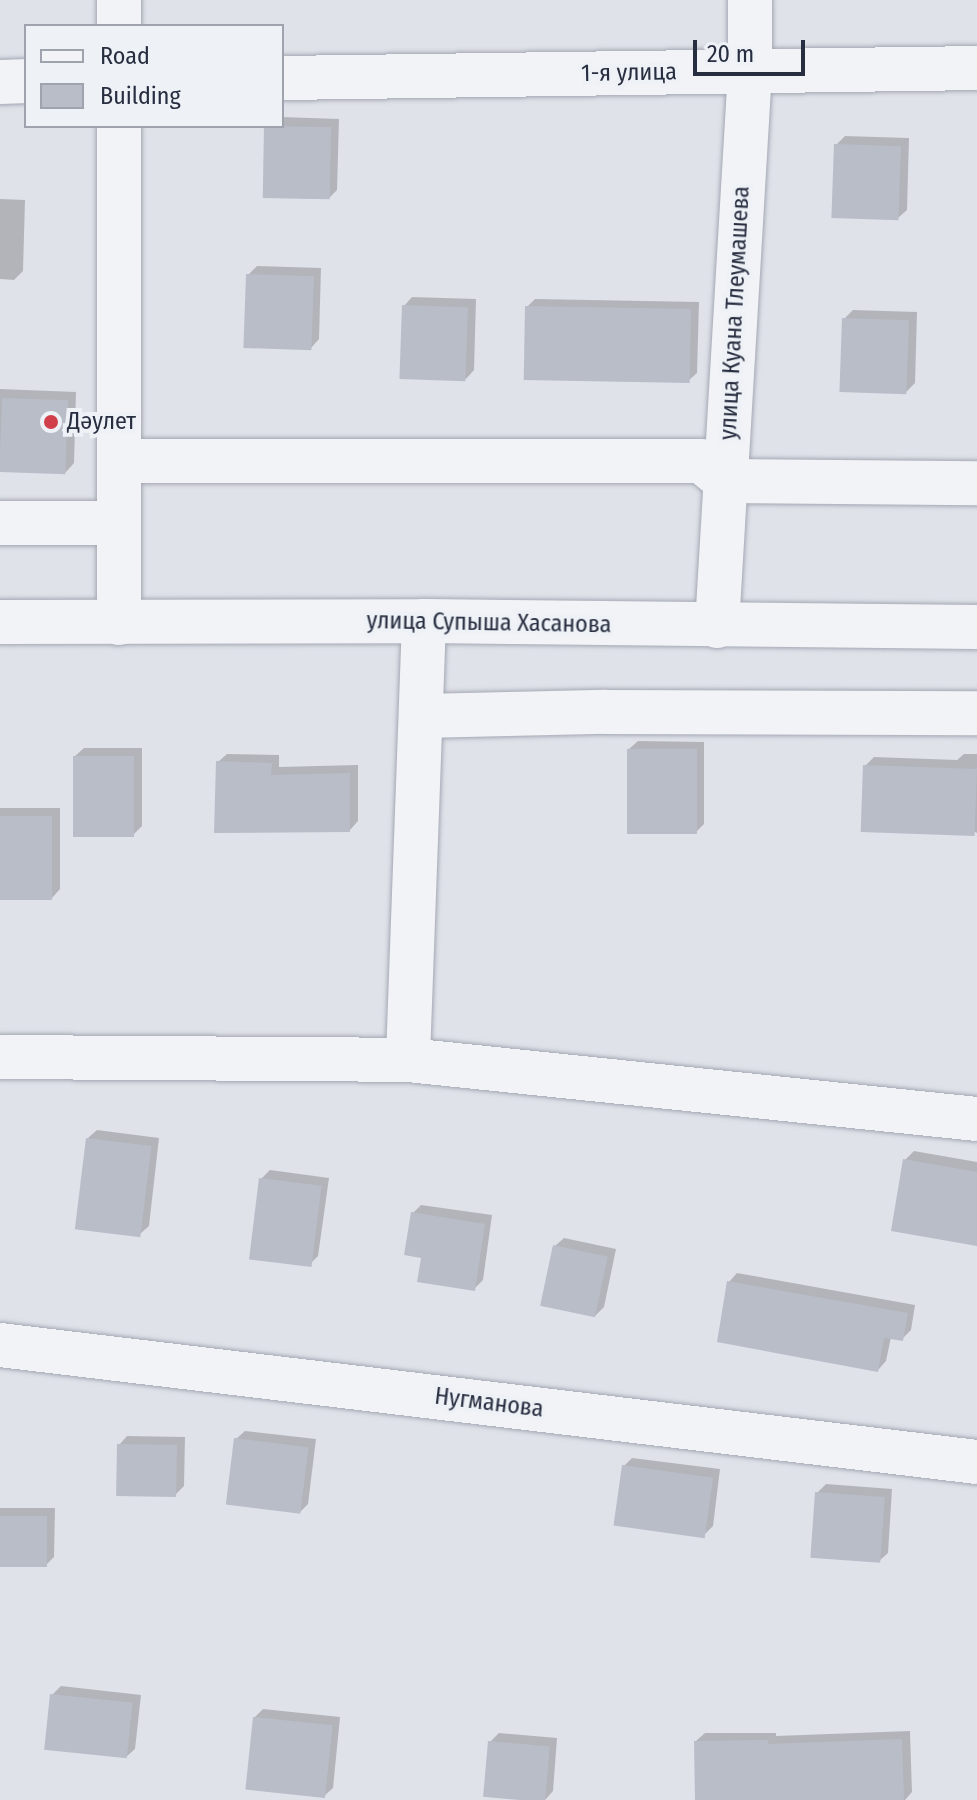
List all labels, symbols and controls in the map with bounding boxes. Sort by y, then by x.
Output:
legend [24,24,284,128]
scale bar [697,24,809,74]
text: 20 m [707,40,754,68]
text: Road [100,42,150,70]
street label: 1-я улица [581,58,677,88]
text: Building [100,82,181,110]
street label: улица Куана Тлеумашева [714,185,756,441]
place label: Дәулет [67,408,136,436]
marker: Дәулет [42,413,60,431]
street label: улица Супыша Хасанова [366,606,612,640]
street label: Нугманова [433,1382,545,1424]

